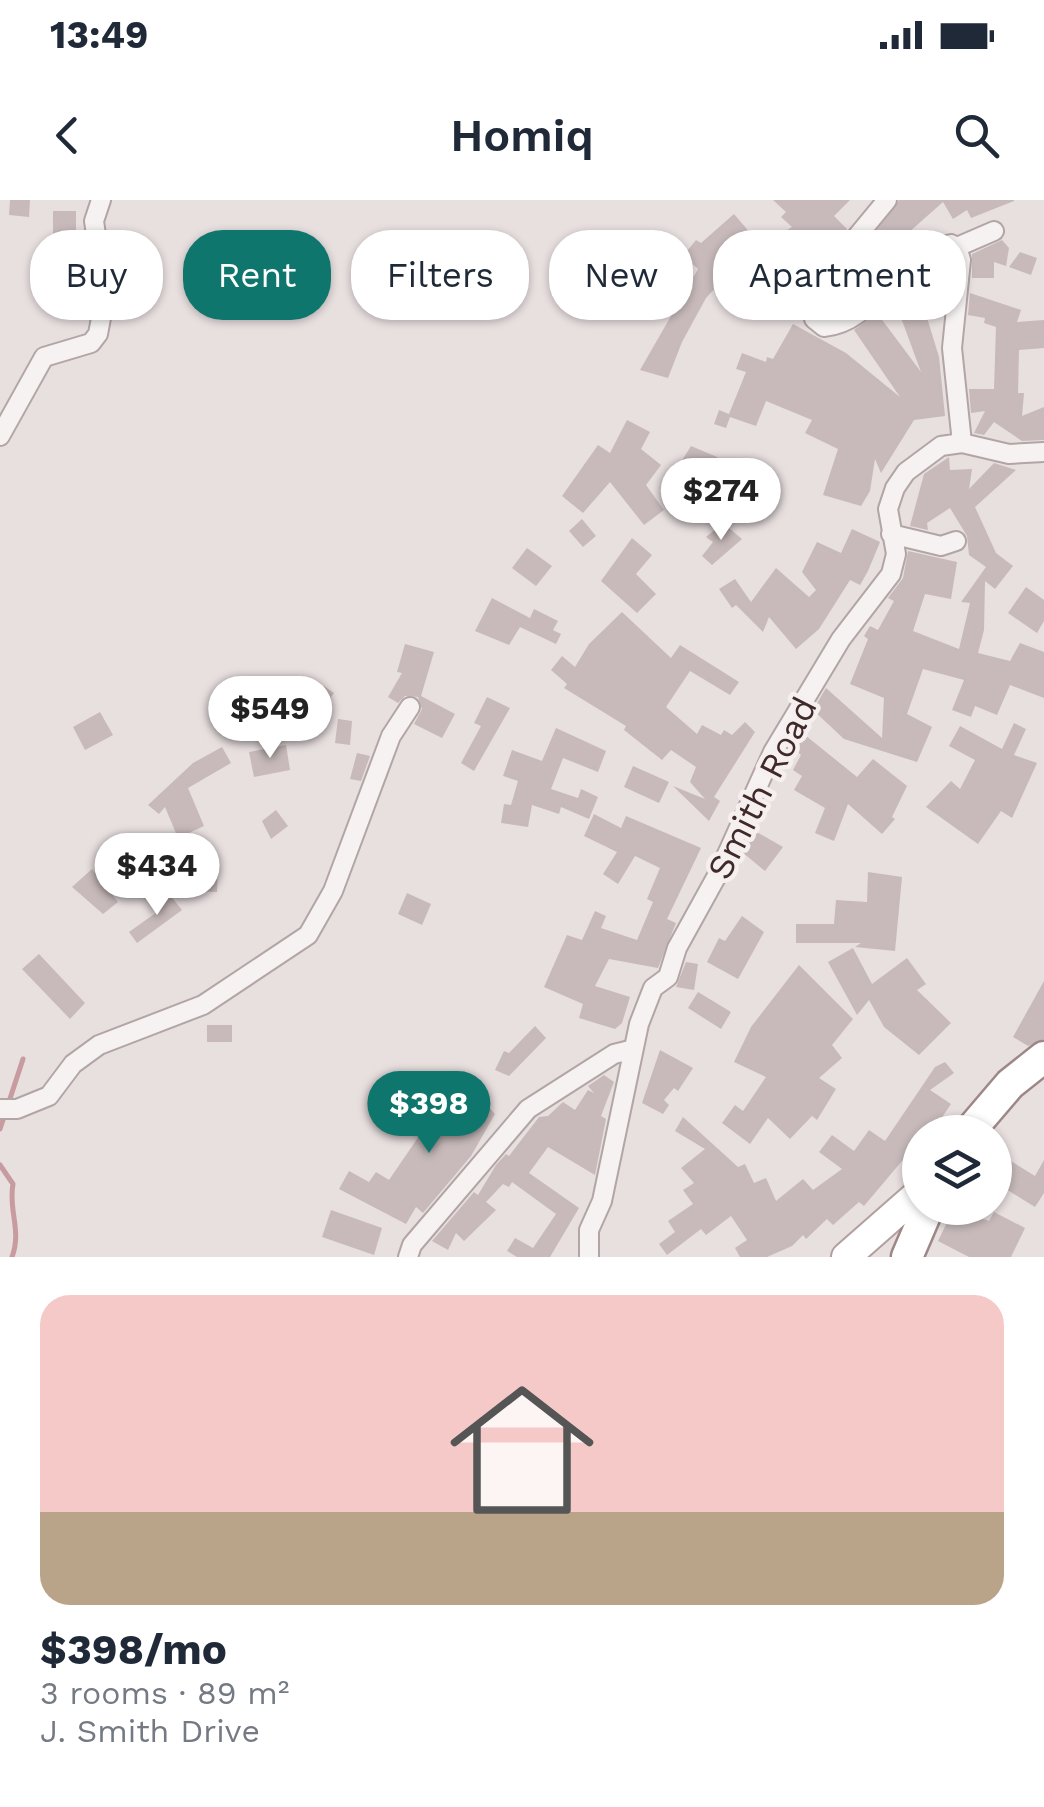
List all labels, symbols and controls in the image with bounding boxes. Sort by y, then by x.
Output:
text: 13:49 [50,13,148,57]
icon: back [40,108,95,163]
icon: search [949,108,1004,163]
text: Homiq [450,109,594,162]
chip: Buy [30,230,163,320]
chip: Rent [183,230,331,320]
chip: Filters [351,230,529,320]
chip: New [549,230,693,320]
chip: Apartment [713,230,966,320]
pin: $274 [662,458,780,543]
text: $274 [683,471,759,509]
pin: $549 [211,676,329,761]
text: $549 [230,689,310,727]
street label: Smith Road [698,690,826,886]
pin: $434 [98,833,216,918]
text: $434 [117,846,197,884]
pin: $398 [370,1071,488,1156]
text: $398 [389,1084,469,1122]
map controls [902,1115,1012,1225]
button: layers [902,1115,1012,1225]
icon: home [432,1360,612,1540]
text: $398/mo [40,1625,227,1674]
text: 3 rooms · 89 m² [40,1674,289,1712]
text: J. Smith Drive [40,1712,260,1750]

